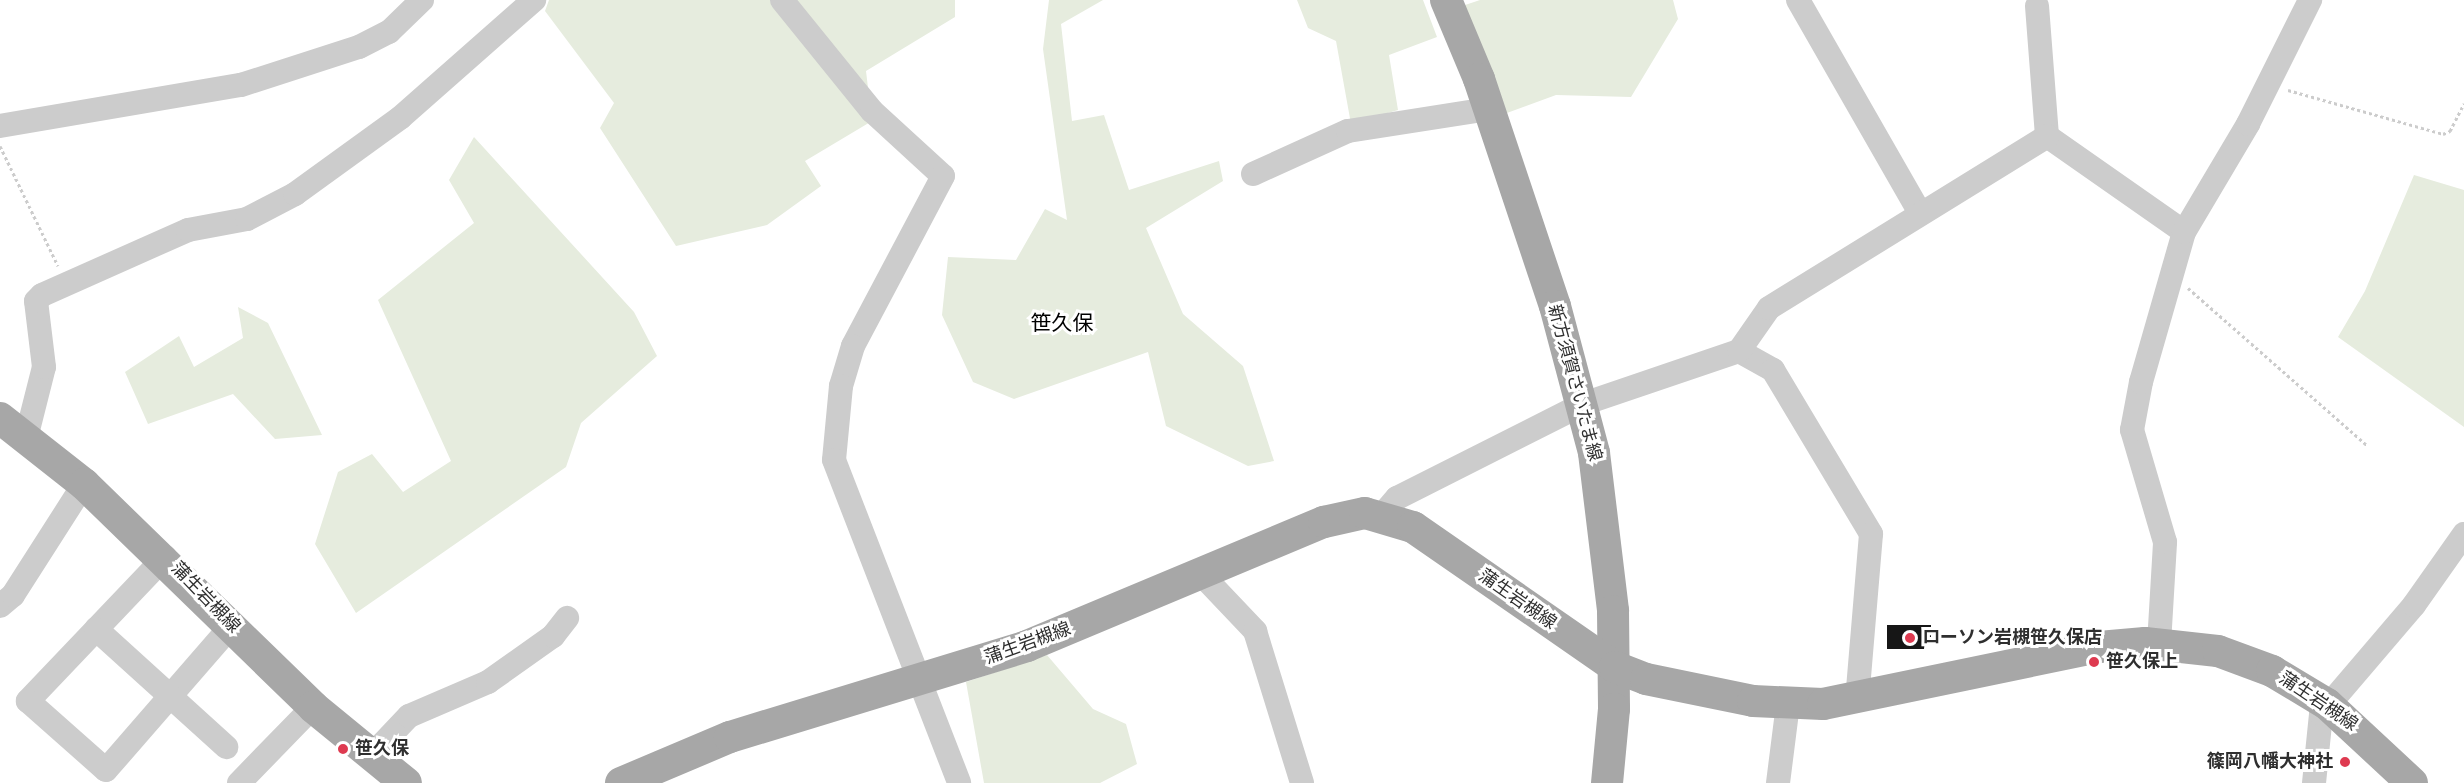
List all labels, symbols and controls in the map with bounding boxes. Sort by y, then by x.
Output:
street label: 新方須賀さいたま線 [1543,302,1605,464]
district label: 笹久保 [1031,311,1093,337]
street label: 蒲生岩槻線 [166,558,244,638]
street label: 蒲生岩槻線 [1474,565,1560,635]
street label: 蒲生岩槻線 [982,618,1074,670]
place label: ローソン岩槻笹久保店 [1922,627,2102,649]
marker: ローソン岩槻笹久保店 [1903,631,1917,645]
place label: 笹久保上 [2106,651,2178,673]
marker: 笹久保上 [2087,655,2101,669]
street label: 蒲生岩槻線 [2275,668,2361,736]
place label: 笹久保 [355,738,409,760]
marker: 笹久保 [336,742,350,756]
place label: 篠岡八幡大神社 [2207,751,2333,773]
marker: 篠岡八幡大神社 [2338,755,2352,769]

